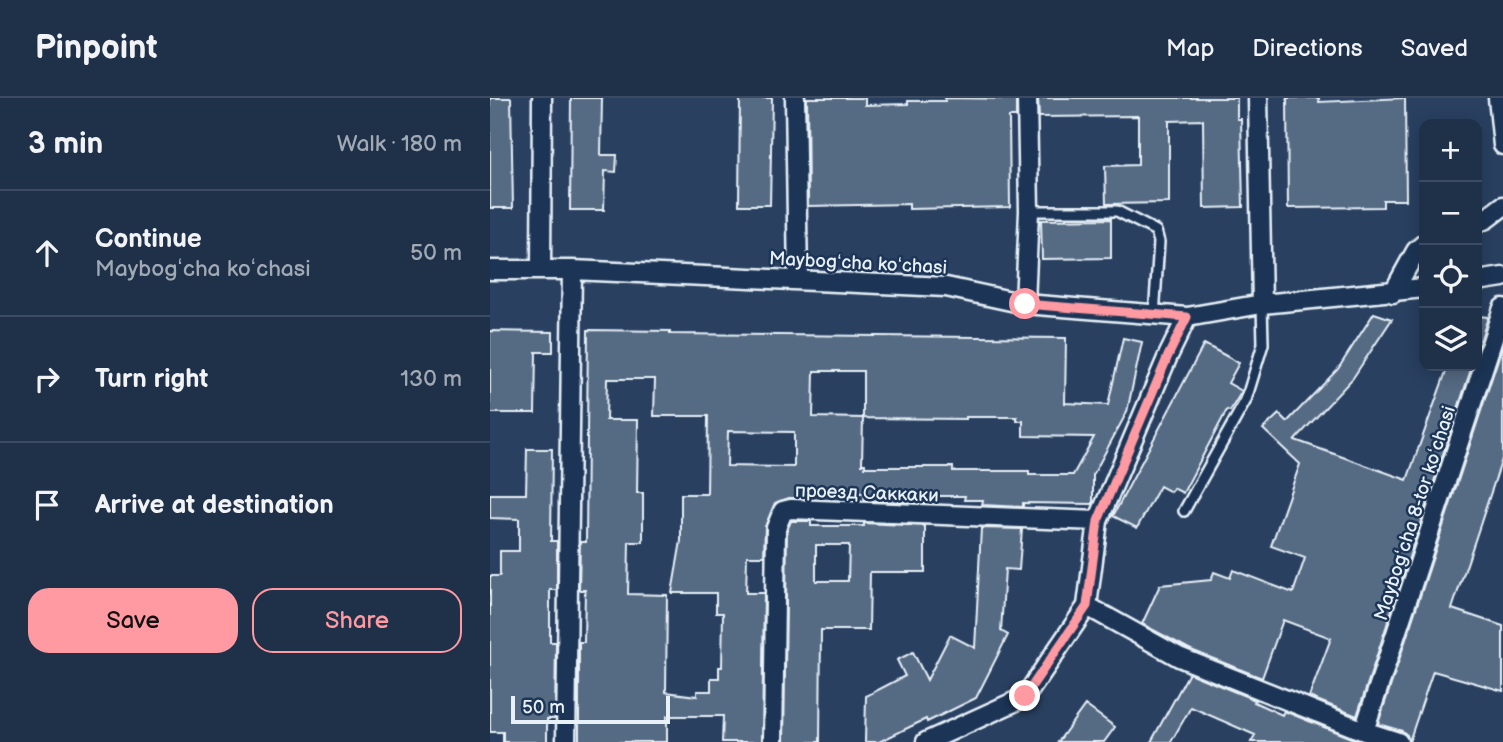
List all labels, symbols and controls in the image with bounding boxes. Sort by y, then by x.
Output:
text: Pinpoint [35,28,157,68]
text: Map [1166,34,1214,63]
text: Directions [1252,34,1363,63]
text: Saved [1401,34,1468,63]
map controls [1419,119,1482,371]
button: + [1419,119,1482,182]
text: 3 min [28,126,103,162]
text: Walk · 180 m [337,130,462,158]
button: − [1419,182,1482,245]
text: Continue [95,224,202,255]
icon: ahead [28,234,66,272]
text: 50 m [410,239,462,267]
button: locate [1419,245,1482,308]
street label: Maybogʻcha koʻchasi [768,247,947,280]
text: Maybogʻcha koʻchasi [95,255,311,283]
route start [1009,288,1040,319]
button: layers [1419,308,1482,371]
icon: right [28,360,66,398]
text: Turn right [95,364,208,395]
text: 130 m [400,365,462,393]
street label: Maybogʻcha 8-tor koʻchasi [1370,403,1461,624]
street label: проезд Саккаки [795,479,939,508]
icon: arrive [28,486,66,524]
text: Arrive at destination [95,490,334,521]
button: Save [28,588,238,653]
button: Share [252,588,462,653]
route end [1009,680,1040,711]
scale bar [511,693,670,725]
text: 50 m [522,696,565,719]

